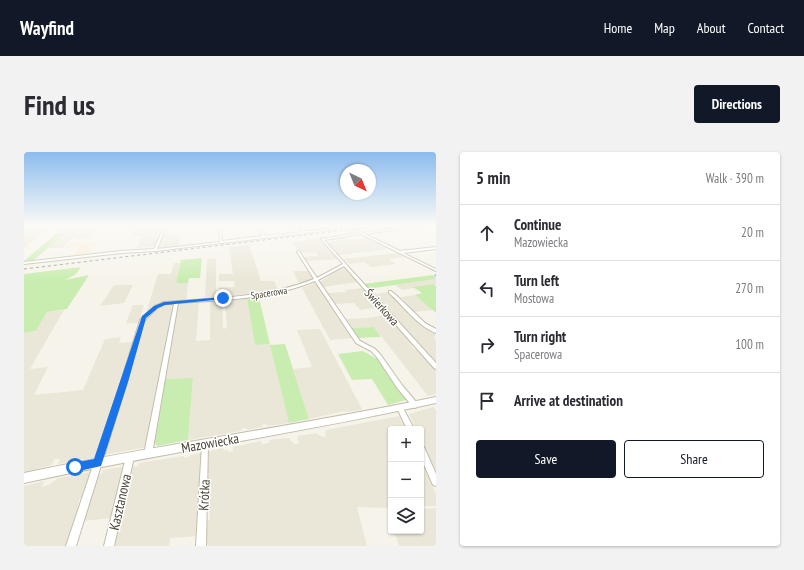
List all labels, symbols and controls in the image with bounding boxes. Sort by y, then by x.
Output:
text: Wayfind [20,16,74,40]
text: Home [604,19,632,37]
text: Map [654,19,675,37]
text: About [697,19,726,37]
text: Contact [748,19,784,37]
button: Directions [694,85,780,123]
text: Find us [24,86,95,123]
north arrow [340,164,376,200]
text: 5 min [476,167,510,189]
text: Walk · 390 m [706,170,764,187]
text: Continue [514,215,561,234]
icon: ahead [476,222,498,244]
text: 20 m [741,224,764,241]
text: Mazowiecka [514,234,568,251]
text: Turn left [514,271,559,290]
icon: left [476,278,498,300]
text: 270 m [735,280,764,297]
street label: Spacerowa [250,284,288,302]
street label: Świerkowa [362,285,403,329]
route end [214,289,232,307]
text: Mostowa [514,290,554,307]
text: Turn right [514,327,566,346]
icon: right [476,334,498,356]
text: 100 m [735,336,764,353]
text: Spacerowa [514,346,562,363]
icon: arrive [476,390,498,412]
text: Arrive at destination [514,391,623,410]
map controls [388,426,424,534]
button: + [388,426,424,462]
street label: Mazowiecka [180,429,240,457]
button: Save [476,440,616,478]
button: Share [624,440,764,478]
route start [66,458,84,476]
button: − [388,462,424,498]
street label: Kasztanowa [105,472,135,532]
street label: Krótka [194,479,214,511]
button: layers [388,498,424,534]

